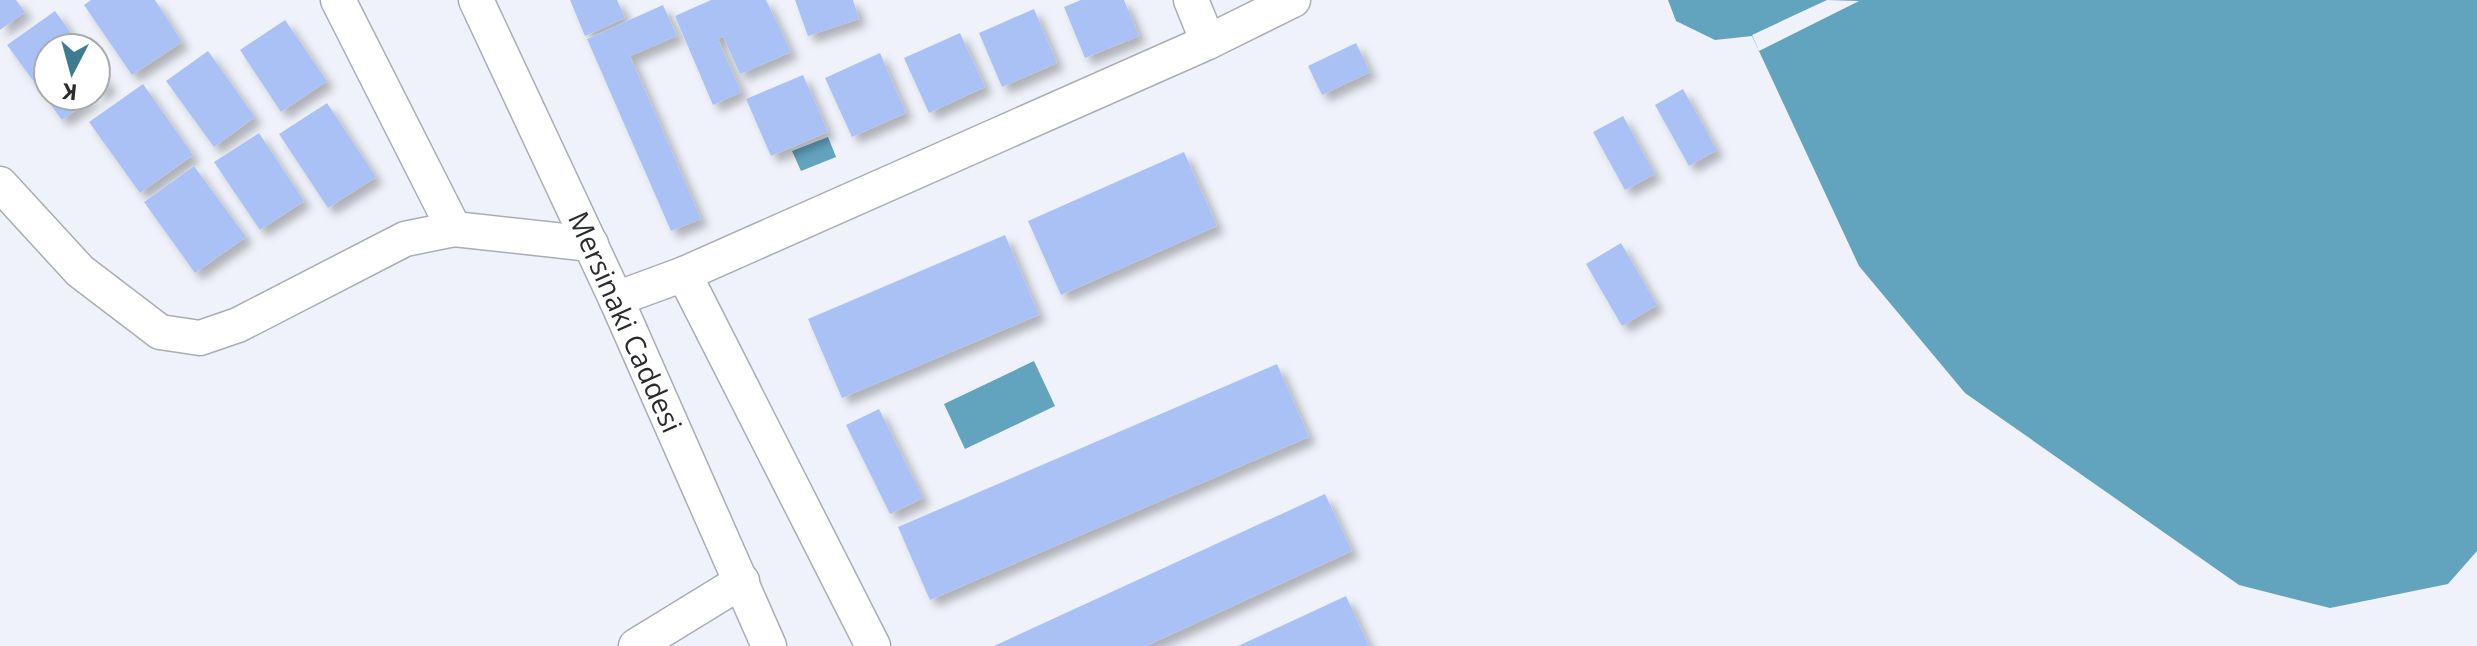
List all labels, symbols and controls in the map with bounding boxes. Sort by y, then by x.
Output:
north arrow [32,32,112,112]
text: K [61,77,79,109]
street label: Mersinaki Caddesi [560,205,692,438]

